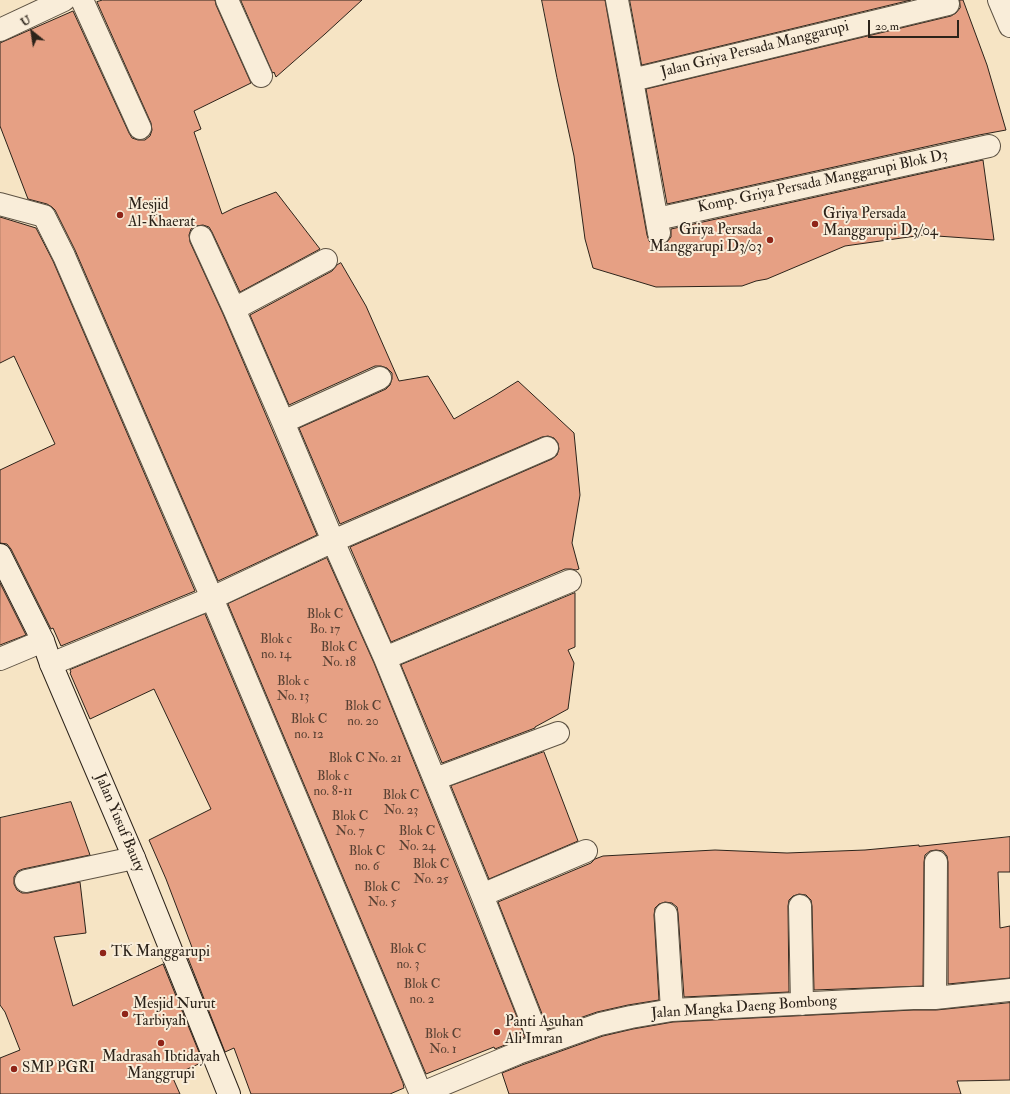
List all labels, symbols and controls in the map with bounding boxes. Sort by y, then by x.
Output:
north arrow [12,12,52,52]
scale bar [870,12,961,38]
text: U [19,13,33,29]
street label: Jalan Griya Persada Manggarupi [659,18,851,82]
text: 20 m [875,19,899,34]
street label: Komp. Griya Persada Manggarupi Blok D3 [696,147,950,217]
place label: Mesjid Al-Khaerat [128,197,195,232]
place label: Griya Persada Manggarupi D3/04 [823,206,938,241]
marker: Mesjid Al-Khaerat [115,210,125,220]
marker: Griya Persada Manggarupi D3/04 [810,219,820,229]
place label: Griya Persada Manggarupi D3/03 [649,222,762,257]
marker: Griya Persada Manggarupi D3/03 [765,235,775,245]
house number: Blok C Bo. 17 [307,607,343,638]
house number: Blok c no. 14 [260,632,292,663]
house number: Blok C No. 18 [321,640,357,671]
house number: Blok c No. 13 [277,674,309,705]
house number: Blok C no. 20 [345,699,381,730]
house number: Blok C no. 12 [291,712,327,743]
house number: Blok C No. 21 [328,751,402,767]
house number: Blok c no. 8-11 [313,769,353,800]
street label: Jalan Yusuf Bauty [90,771,148,875]
house number: Blok C No. 23 [383,788,419,819]
house number: Blok C No. 7 [332,809,368,840]
house number: Blok C No. 24 [399,824,435,855]
house number: Blok C no. 6 [349,844,385,875]
house number: Blok C No. 25 [413,857,449,888]
house number: Blok C No. 5 [364,880,400,911]
house number: Blok C no. 3 [390,942,426,973]
place label: TK Manggarupi [111,944,210,962]
marker: TK Manggarupi [98,948,108,958]
house number: Blok C no. 2 [404,977,440,1008]
street label: Jalan Mangka Daeng Bombong [651,993,837,1023]
place label: Mesjid Nurut Tarbiyah [133,996,216,1031]
marker: Mesjid Nurut Tarbiyah [120,1009,130,1019]
place label: Panti Asuhan Ali Imran [505,1014,583,1049]
house number: Blok C No. 1 [425,1027,461,1058]
marker: Panti Asuhan Ali Imran [492,1027,502,1037]
marker: Madrasah Ibtidayah Manggrupi [156,1038,166,1048]
place label: Madrasah Ibtidayah Manggrupi [102,1049,220,1084]
place label: SMP PGRI [22,1060,95,1078]
marker: SMP PGRI [9,1064,19,1074]

